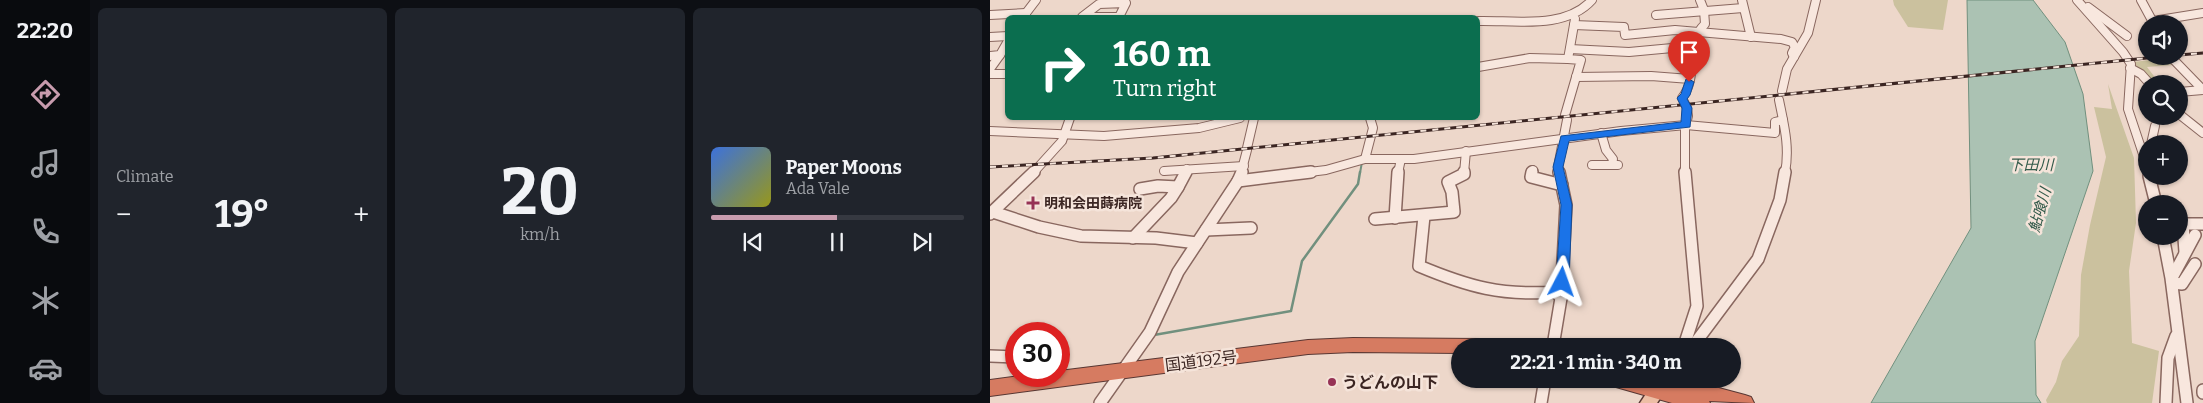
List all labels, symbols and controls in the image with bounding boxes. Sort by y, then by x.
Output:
map controls [2138,15,2188,245]
button: sound [2138,15,2188,65]
text: 22:20 [17,17,73,44]
pin [1668,31,1710,82]
text: 160 m [1113,33,1211,75]
icon: right [1030,35,1095,100]
icon: arrive [1675,38,1703,66]
text: Turn right [1113,75,1216,102]
button: search [2138,75,2188,125]
icon: directions [28,77,63,112]
button: + [2138,135,2188,185]
icon: music [28,146,63,181]
text: 20 [501,153,579,231]
text: Paper Moons [786,156,902,179]
water label: 下田川 [2008,156,2055,174]
text: Climate [116,167,174,186]
text: Ada Vale [786,179,850,198]
water label: 鮎喰川 [2025,184,2055,234]
text: 19° [215,191,270,237]
place label: 明和会田蒔病院 [1044,195,1142,212]
button: − [2138,195,2188,245]
marker: 明和会田蒔病院 [1026,196,1040,210]
text: − [116,198,131,231]
text: + [353,198,369,231]
icon: phone [28,214,63,249]
text: km/h [520,225,560,244]
icon: previous [739,228,767,256]
icon: pause [823,228,851,256]
icon: next [908,228,936,256]
position arrow [1535,255,1587,307]
icon: climate [28,283,63,318]
speed limit sign: 30 [1005,322,1070,387]
street label: 国道192号 [1164,347,1238,375]
icon: car [28,351,63,386]
text: 22:21 · 1 min · 340 m [1510,351,1682,374]
place label: うどんの山下 [1342,373,1438,392]
marker: うどんの山下 [1326,376,1338,388]

